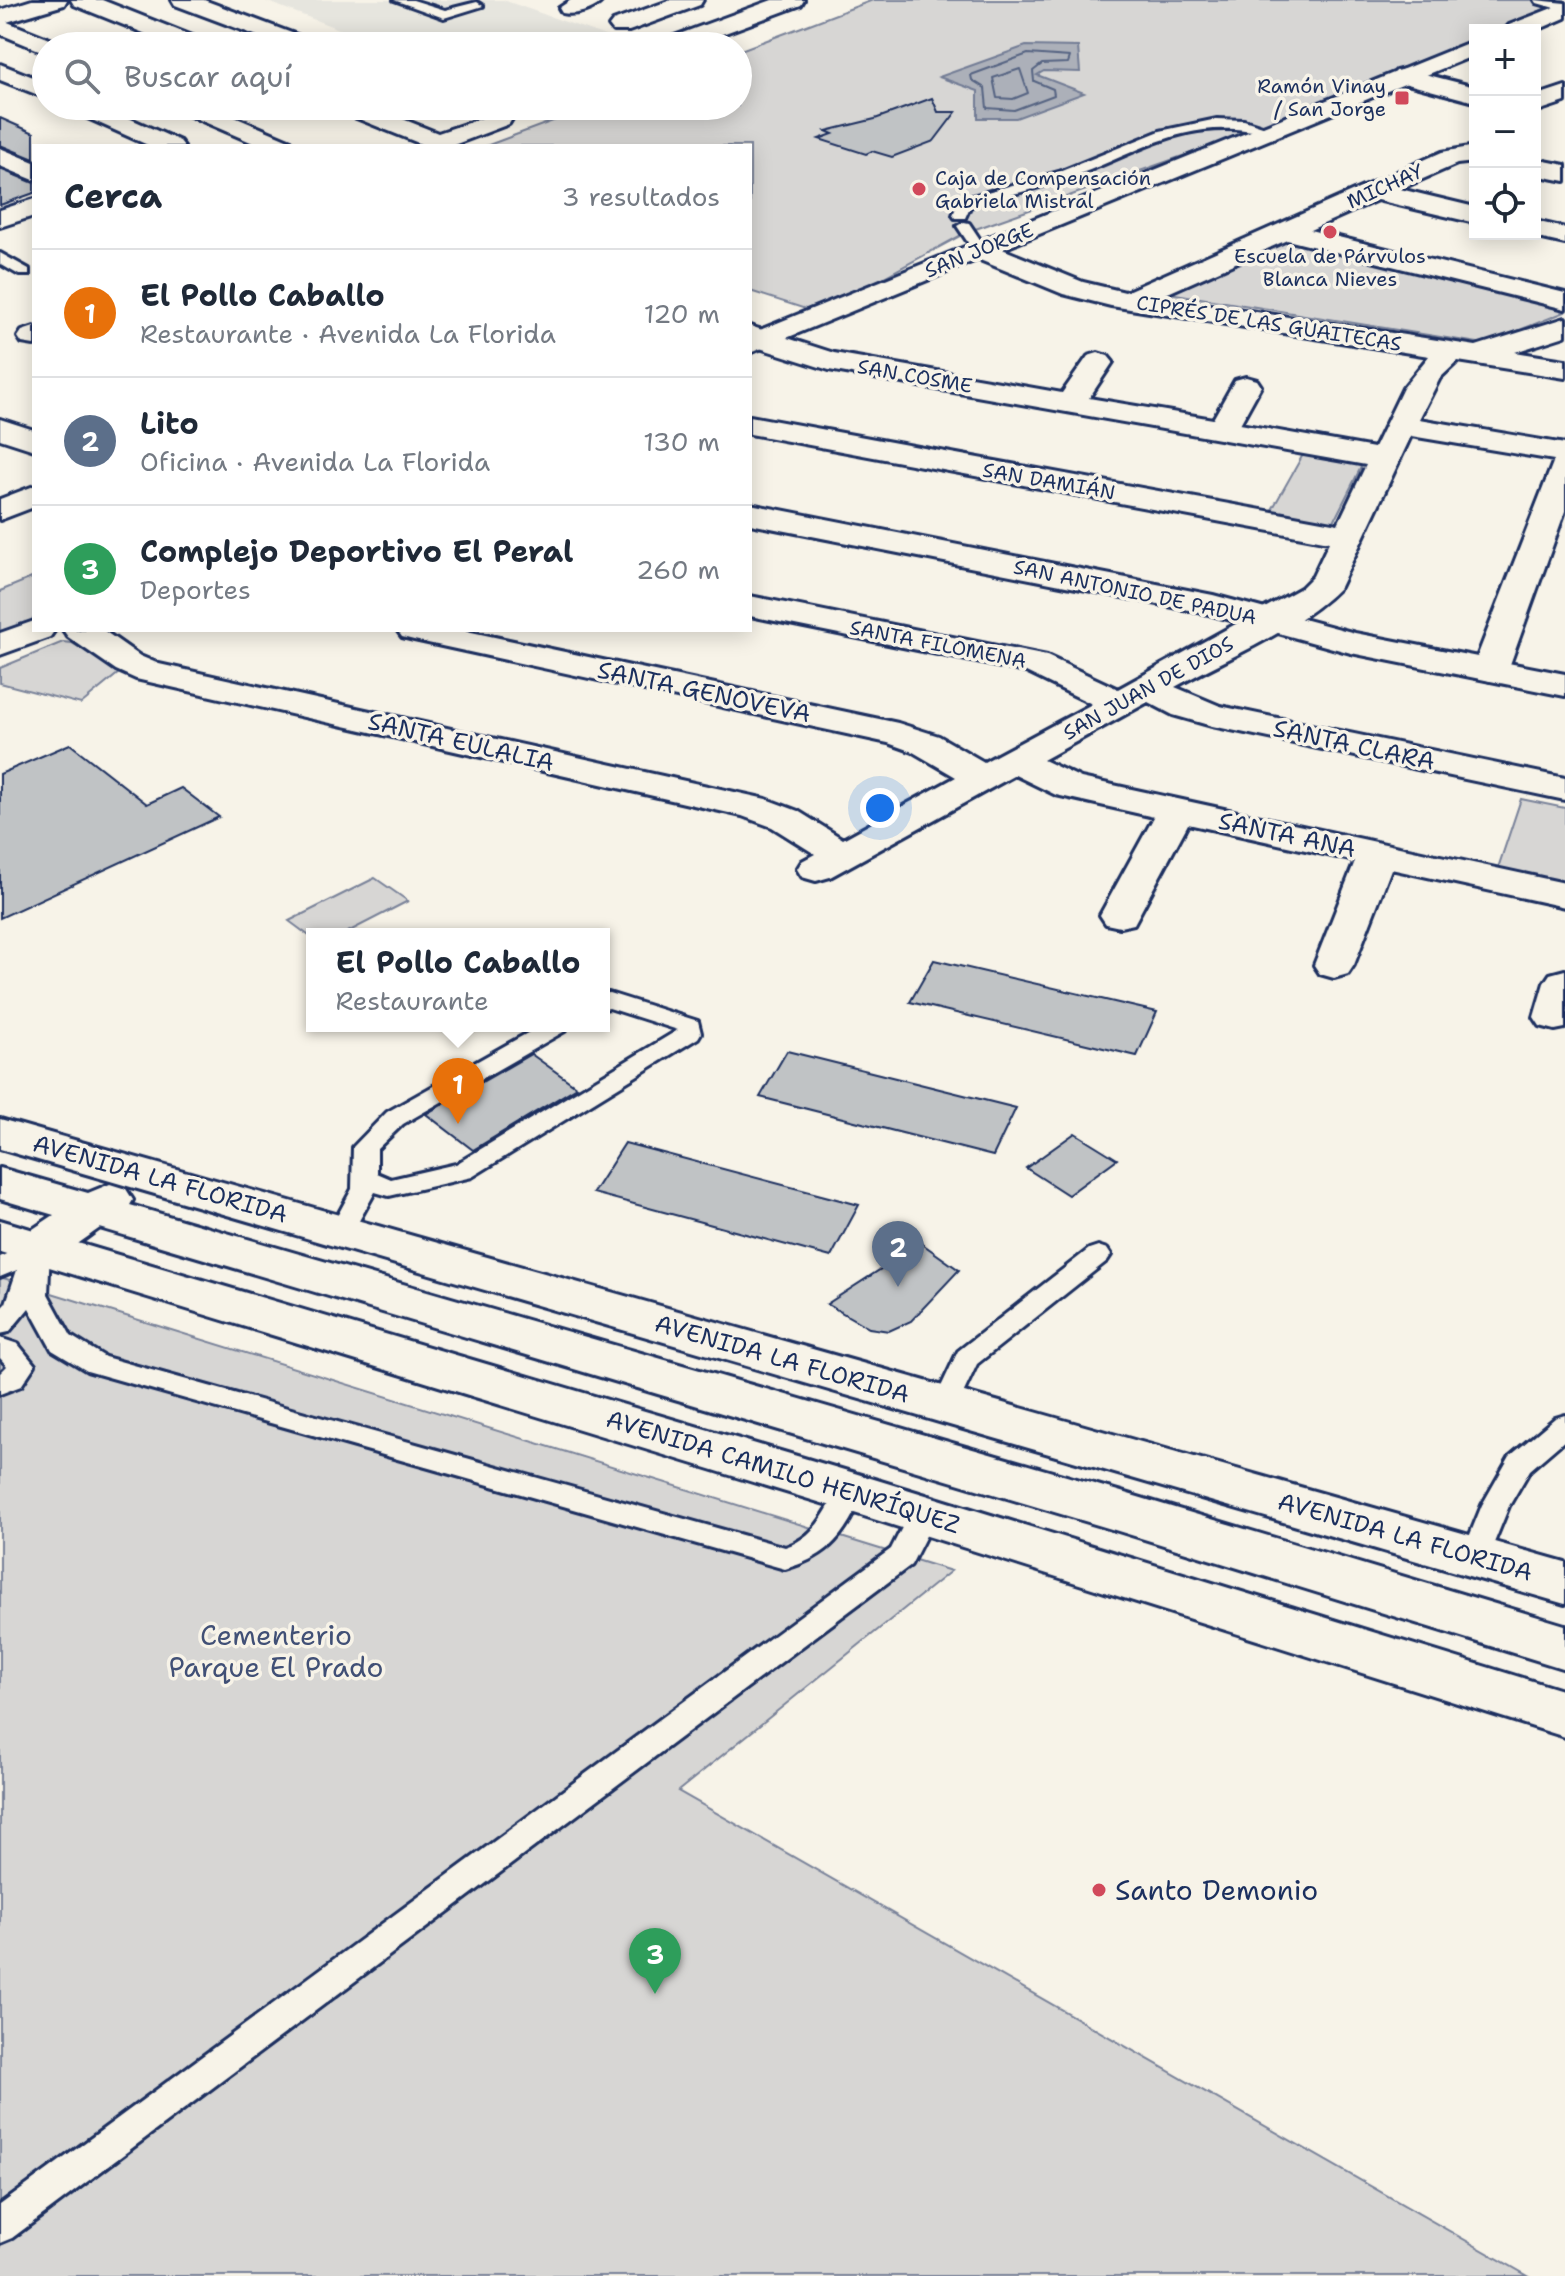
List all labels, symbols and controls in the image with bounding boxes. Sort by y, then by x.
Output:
map controls [1469,24,1541,240]
button: + [1469,24,1541,96]
search box [32,32,752,120]
icon: search [60,54,104,98]
text: Buscar aquí [124,56,292,97]
place label: Ramón Vinay / San Jorge [1257,73,1386,122]
marker: Ramón Vinay / San Jorge [1393,89,1411,107]
button: − [1469,96,1541,168]
street label: MICHAY [1343,158,1427,214]
place label: Caja de Compensación Gabriela Mistral [935,165,1151,214]
button: locate [1469,168,1541,240]
text: Cerca [64,173,162,219]
text: 3 resultados [561,179,720,214]
marker: Caja de Compensación Gabriela Mistral [910,180,928,198]
street label: SAN JORGE [921,216,1037,284]
marker: Escuela de Párvulos Blanca Nieves [1321,223,1339,241]
place label: Escuela de Párvulos Blanca Nieves [1234,243,1426,292]
text: El Pollo Caballo [140,275,385,316]
street label: CIPRÉS DE LAS GUAITECAS [1135,289,1403,357]
text: 1 [84,296,96,331]
text: 120 m [644,296,720,331]
text: Restaurante · Avenida La Florida [140,316,556,351]
street label: SAN COSME [856,353,974,399]
text: Lito [140,403,199,444]
text: 2 [81,424,99,459]
text: 130 m [643,424,720,459]
text: Oficina · Avenida La Florida [140,444,490,479]
street label: SAN DAMIÁN [981,457,1117,505]
text: Complejo Deportivo El Peral [140,531,573,572]
text: 3 [81,552,99,587]
text: 260 m [636,552,720,587]
street label: SAN ANTONIO DE PADUA [1011,554,1259,630]
text: Deportes [140,572,251,607]
street label: SANTA FILOMENA [848,614,1028,674]
street label: SAN JUAN DE DIOS [1058,630,1238,746]
street label: SANTA GENOVEVA [595,654,813,730]
street label: SANTA EULALIA [365,705,557,779]
street label: SANTA CLARA [1270,712,1438,778]
your location [860,788,900,828]
street label: SANTA ANA [1216,805,1358,865]
popup [306,928,610,1032]
text: El Pollo Caballo [336,942,580,983]
text: Restaurante [336,983,489,1018]
pin: 1 [432,1058,484,1124]
street label: AVENIDA LA FLORIDA [29,1127,291,1231]
pin: 2 [872,1221,924,1287]
street label: AVENIDA LA FLORIDA [651,1307,913,1411]
street label: AVENIDA CAMILO HENRÍQUEZ [602,1403,964,1541]
street label: AVENIDA LA FLORIDA [1274,1485,1536,1589]
park label: Cementerio Parque El Prado [169,1616,383,1686]
place label: Santo Demonio [1115,1871,1318,1909]
marker: Santo Demonio [1090,1881,1108,1899]
pin: 3 [629,1928,681,1994]

